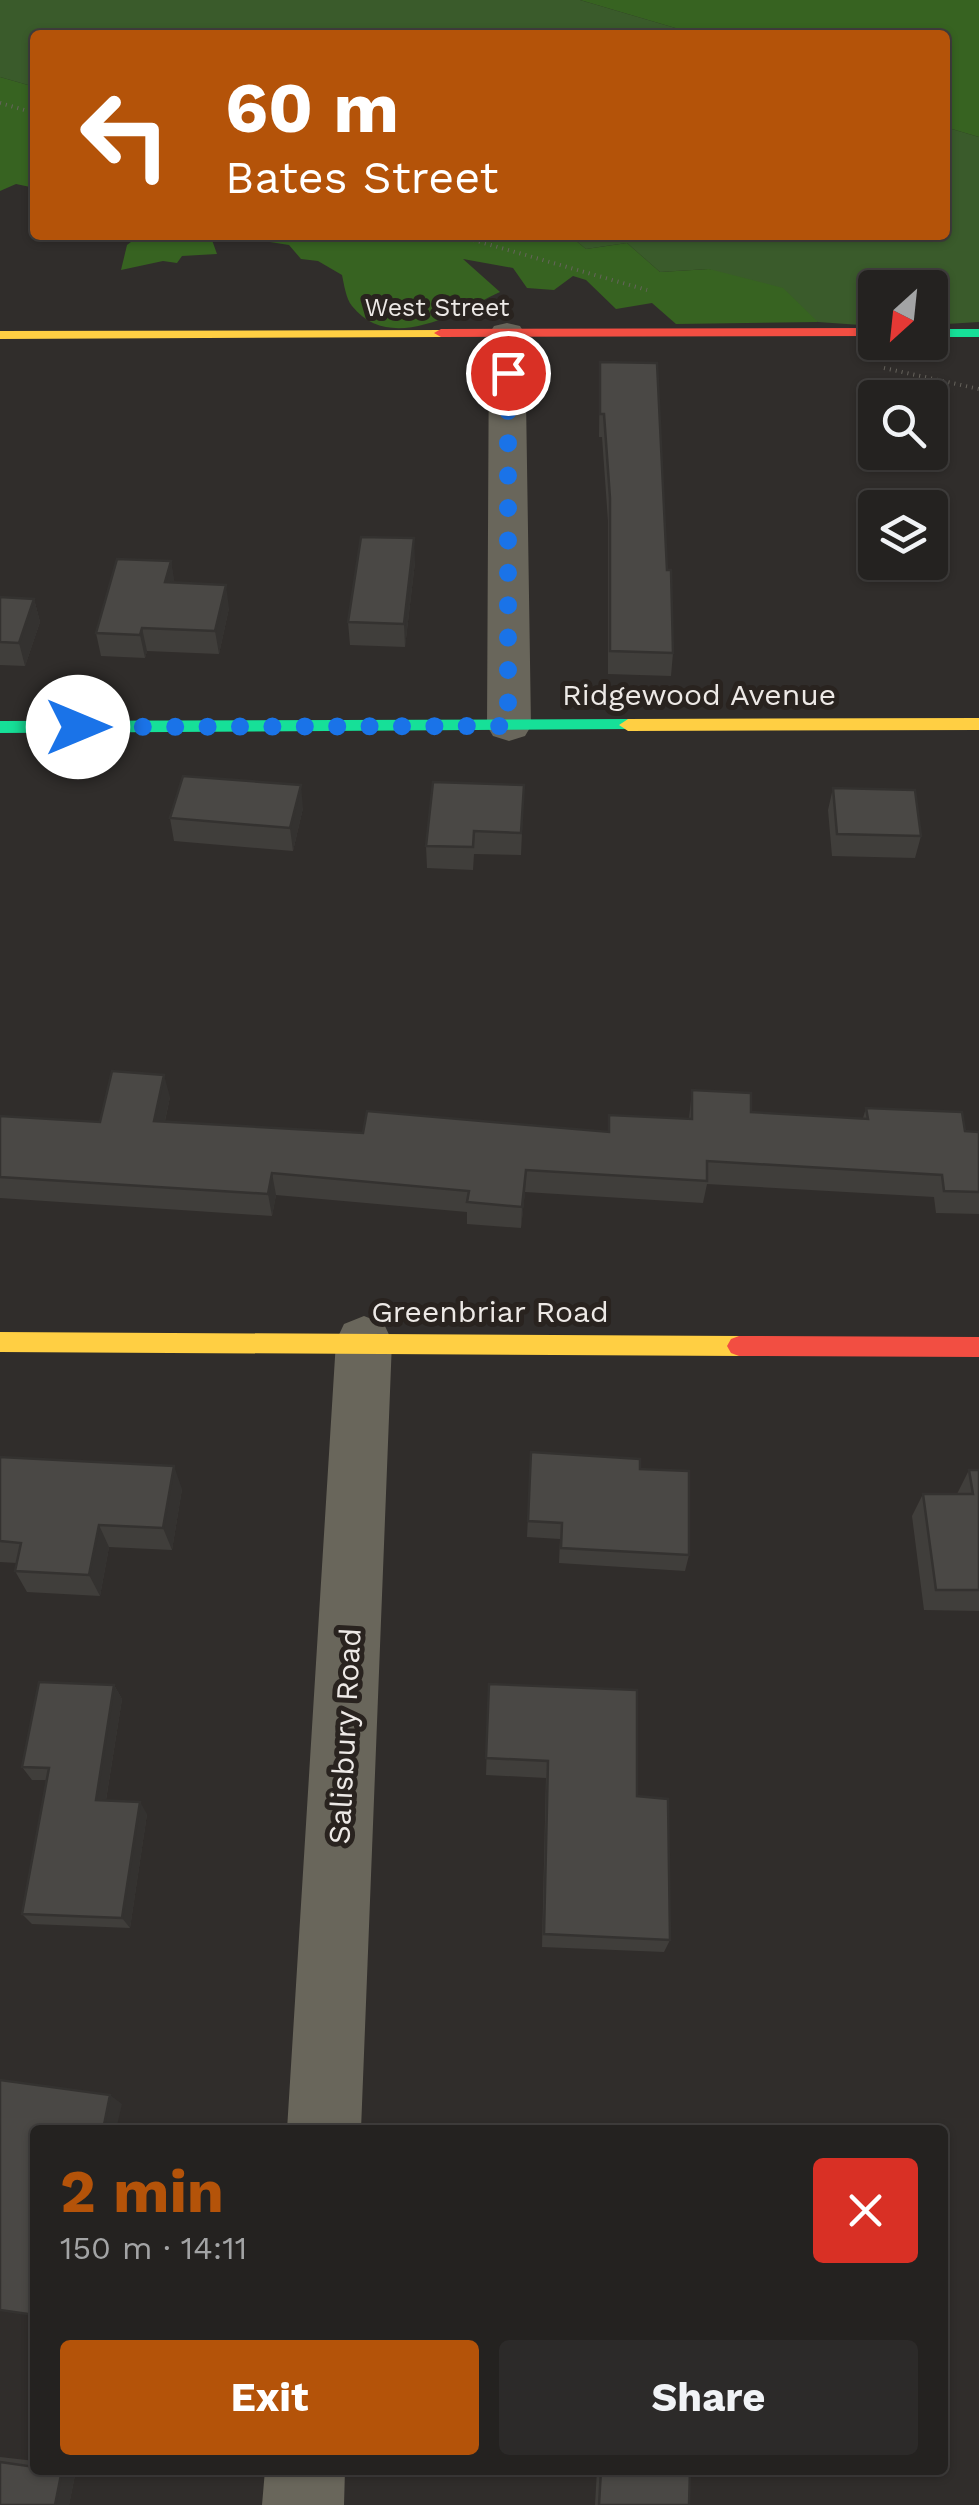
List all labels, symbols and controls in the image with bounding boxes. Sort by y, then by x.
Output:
text: 60 m [225,67,399,149]
icon: left [60,70,190,200]
text: Bates Street [225,151,498,204]
north arrow [858,270,948,360]
map controls [858,270,948,580]
street label: West Street [364,293,510,322]
pin [466,331,551,416]
icon: arrive [481,346,536,401]
button: search [858,380,948,470]
button: layers [858,490,948,580]
position arrow [26,675,130,779]
street label: Ridgewood Avenue [562,677,836,712]
street label: Greenbriar Road [371,1294,609,1329]
street label: Salisbury Road [321,1627,368,1845]
text: 2 min [60,2156,224,2227]
button: close [813,2158,918,2263]
text: 150 m · 14:11 [60,2229,247,2267]
button: Exit [60,2340,479,2455]
button: Share [499,2340,918,2455]

